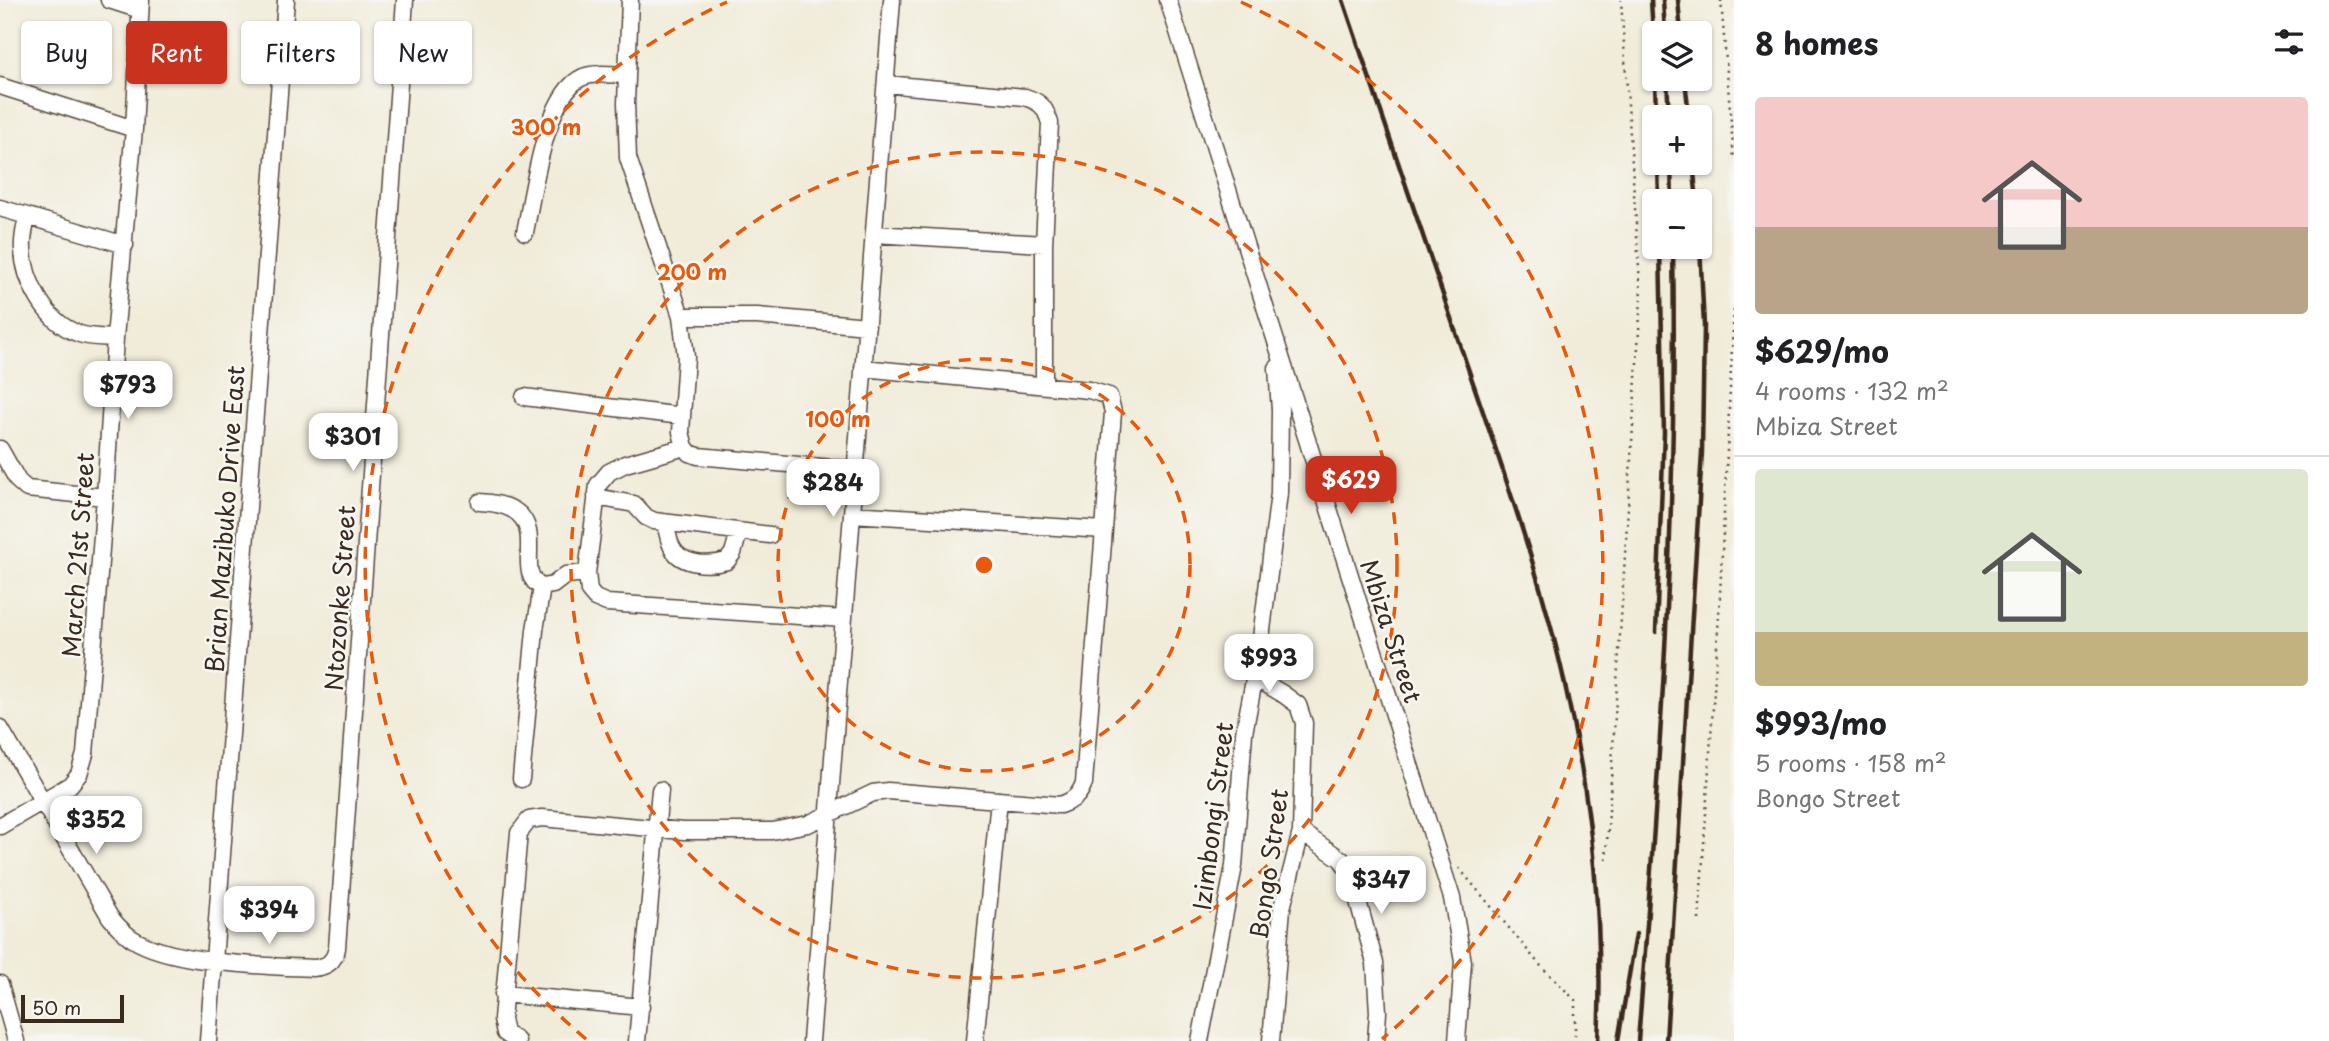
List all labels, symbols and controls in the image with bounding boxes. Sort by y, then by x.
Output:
text: 8 homes [1755,20,1878,65]
chip: Buy [21,21,112,84]
chip: Rent [126,21,227,84]
chip: Filters [241,21,360,84]
chip: New [374,21,472,84]
map controls [1642,21,1712,259]
button: layers [1642,21,1712,91]
icon: filters [2270,23,2308,61]
button: + [1642,105,1712,175]
text: 300 m [511,110,581,142]
icon: home [1969,142,2095,268]
button: − [1642,189,1712,259]
text: 200 m [657,255,727,287]
text: $629/mo [1755,328,1889,373]
pin: $793 [87,362,169,421]
street label: Brian Mazibuko Drive East [195,364,253,674]
text: $793 [100,366,156,401]
text: 4 rooms · 132 m² [1755,373,1949,408]
text: 100 m [805,402,871,434]
text: Mbiza Street [1755,408,1898,443]
pin: $301 [312,414,394,473]
text: $301 [325,418,381,453]
street label: March 21st Street [52,451,102,659]
pin: $629 [1310,456,1392,516]
pin: $284 [792,460,874,519]
text: $629 [1321,461,1381,496]
text: $284 [802,464,864,499]
street label: Ntozonke Street [315,504,363,692]
icon: home [1969,514,2095,640]
centre of rings [972,553,996,577]
street label: Mbiza Street [1352,555,1432,708]
pin: $993 [1228,634,1310,694]
text: $993 [1240,639,1298,674]
text: $993/mo [1755,700,1887,745]
street label: Izimbongi Street [1183,720,1241,912]
text: 5 rooms · 158 m² [1755,745,1947,780]
text: Bongo Street [1755,780,1900,815]
street label: Bongo Street [1240,786,1296,942]
pin: $352 [55,796,137,856]
text: $352 [66,801,126,836]
pin: $347 [1340,856,1422,916]
text: $347 [1352,861,1410,896]
pin: $394 [228,886,310,946]
text: $394 [240,891,298,926]
scale bar [21,992,124,1024]
text: 50 m [32,993,81,1021]

